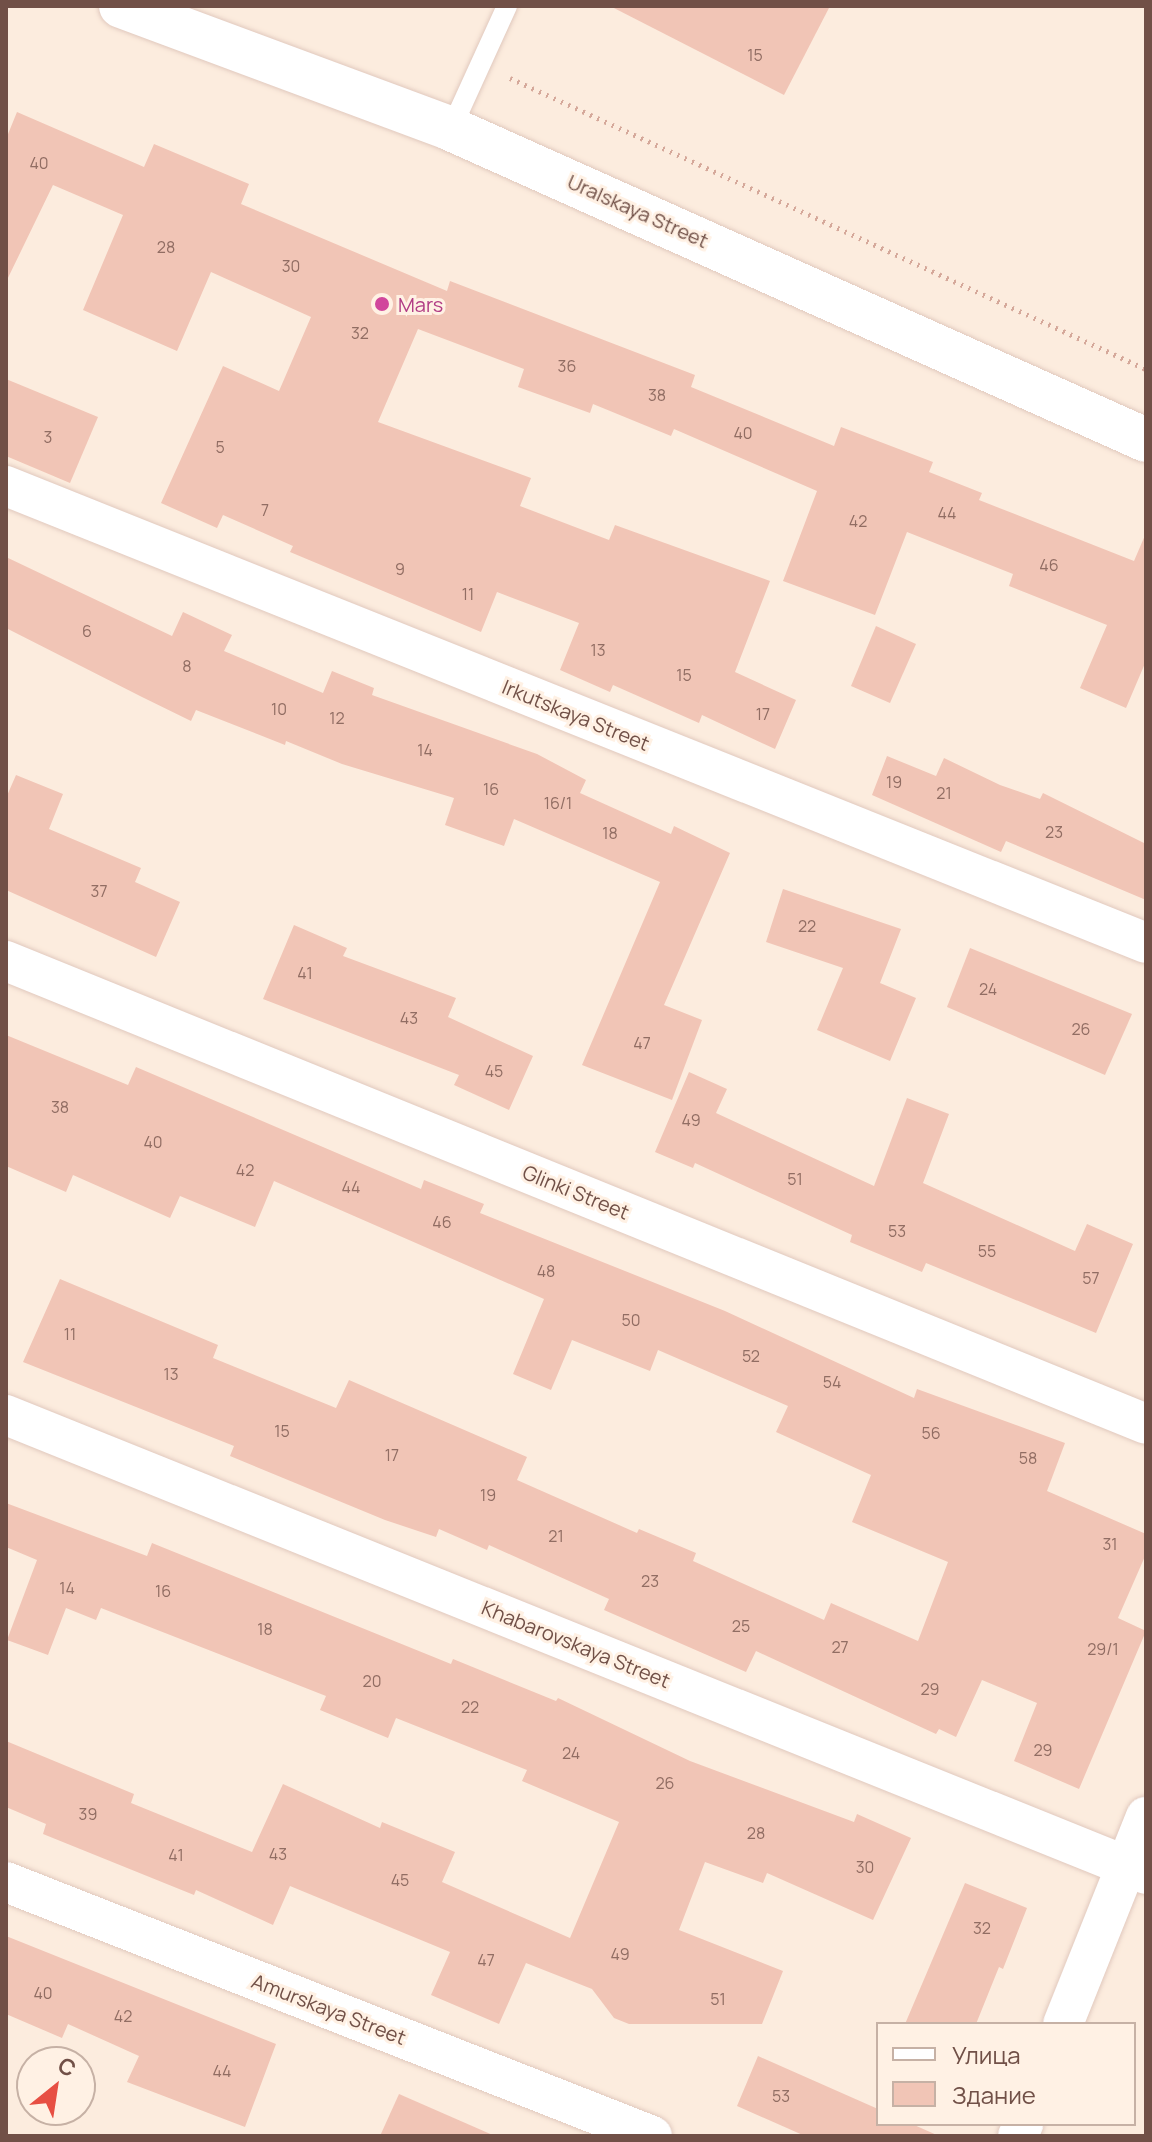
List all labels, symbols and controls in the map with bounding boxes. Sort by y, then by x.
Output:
house number: 15 [747,45,763,65]
house number: 40 [29,153,49,173]
street label: Uralskaya Street [564,169,712,253]
house number: 28 [157,237,175,257]
house number: 30 [282,256,300,276]
place label: Mars [398,292,443,316]
marker: Mars [373,295,391,313]
house number: 32 [351,323,369,343]
house number: 36 [558,356,576,376]
house number: 38 [648,385,666,405]
house number: 40 [733,423,753,443]
house number: 3 [44,427,52,447]
house number: 5 [215,437,225,457]
house number: 7 [261,500,269,520]
house number: 44 [937,503,957,523]
house number: 42 [849,511,867,531]
house number: 46 [1039,555,1059,575]
house number: 9 [395,559,405,579]
house number: 11 [462,584,474,604]
house number: 6 [82,621,92,641]
house number: 13 [590,640,606,660]
house number: 8 [182,656,192,676]
house number: 15 [676,665,692,685]
street label: Irkutskaya Street [499,675,653,755]
house number: 10 [271,699,287,719]
house number: 17 [756,704,770,724]
house number: 12 [329,708,345,728]
house number: 14 [417,740,433,760]
house number: 19 [886,772,902,792]
house number: 16 [483,779,499,799]
house number: 21 [936,783,952,803]
house number: 16/1 [544,793,572,813]
house number: 23 [1045,822,1063,842]
house number: 18 [602,823,618,843]
house number: 37 [91,881,107,901]
house number: 22 [798,916,816,936]
house number: 41 [297,963,313,983]
house number: 24 [979,979,997,999]
house number: 43 [400,1008,418,1028]
house number: 26 [1071,1019,1091,1039]
house number: 47 [633,1033,651,1053]
house number: 45 [485,1061,503,1081]
house number: 38 [51,1097,69,1117]
house number: 49 [681,1110,701,1130]
house number: 40 [143,1132,163,1152]
house number: 42 [236,1160,254,1180]
street label: Glinki Street [519,1160,633,1224]
house number: 51 [787,1169,803,1189]
house number: 44 [341,1177,361,1197]
house number: 46 [432,1212,452,1232]
house number: 53 [888,1221,906,1241]
house number: 55 [978,1241,996,1261]
house number: 48 [537,1261,555,1281]
house number: 57 [1082,1268,1100,1288]
house number: 50 [622,1310,640,1330]
house number: 11 [64,1324,76,1344]
house number: 52 [742,1346,760,1366]
house number: 13 [163,1364,179,1384]
house number: 54 [823,1372,841,1392]
house number: 15 [274,1421,290,1441]
house number: 56 [921,1423,941,1443]
house number: 17 [385,1445,399,1465]
house number: 58 [1019,1448,1037,1468]
house number: 19 [480,1485,496,1505]
house number: 21 [548,1526,564,1546]
house number: 31 [1102,1534,1118,1554]
house number: 23 [641,1571,659,1591]
house number: 14 [59,1578,75,1598]
house number: 16 [155,1581,171,1601]
street label: Khabarovskaya Street [478,1595,674,1693]
house number: 25 [732,1616,750,1636]
house number: 18 [257,1619,273,1639]
house number: 27 [831,1637,849,1657]
house number: 29/1 [1087,1639,1119,1659]
house number: 20 [363,1671,381,1691]
house number: 29 [920,1679,940,1699]
house number: 22 [461,1697,479,1717]
house number: 29 [1033,1740,1053,1760]
house number: 24 [562,1743,580,1763]
house number: 26 [655,1773,675,1793]
house number: 39 [79,1804,97,1824]
house number: 28 [747,1823,765,1843]
house number: 43 [269,1844,287,1864]
house number: 41 [168,1845,184,1865]
house number: 30 [856,1857,874,1877]
house number: 45 [391,1870,409,1890]
house number: 32 [973,1918,991,1938]
house number: 49 [610,1944,630,1964]
house number: 47 [477,1950,495,1970]
street label: Amurskaya Street [248,1969,410,2049]
house number: 40 [33,1983,53,2003]
house number: 51 [710,1989,726,2009]
house number: 42 [114,2006,132,2026]
legend [876,2022,1136,2126]
text: Улица [952,2038,1021,2071]
north arrow [16,2046,96,2126]
text: С [52,2050,82,2084]
house number: 44 [212,2061,232,2081]
text: Здание [952,2078,1036,2111]
house number: 53 [772,2086,790,2106]

